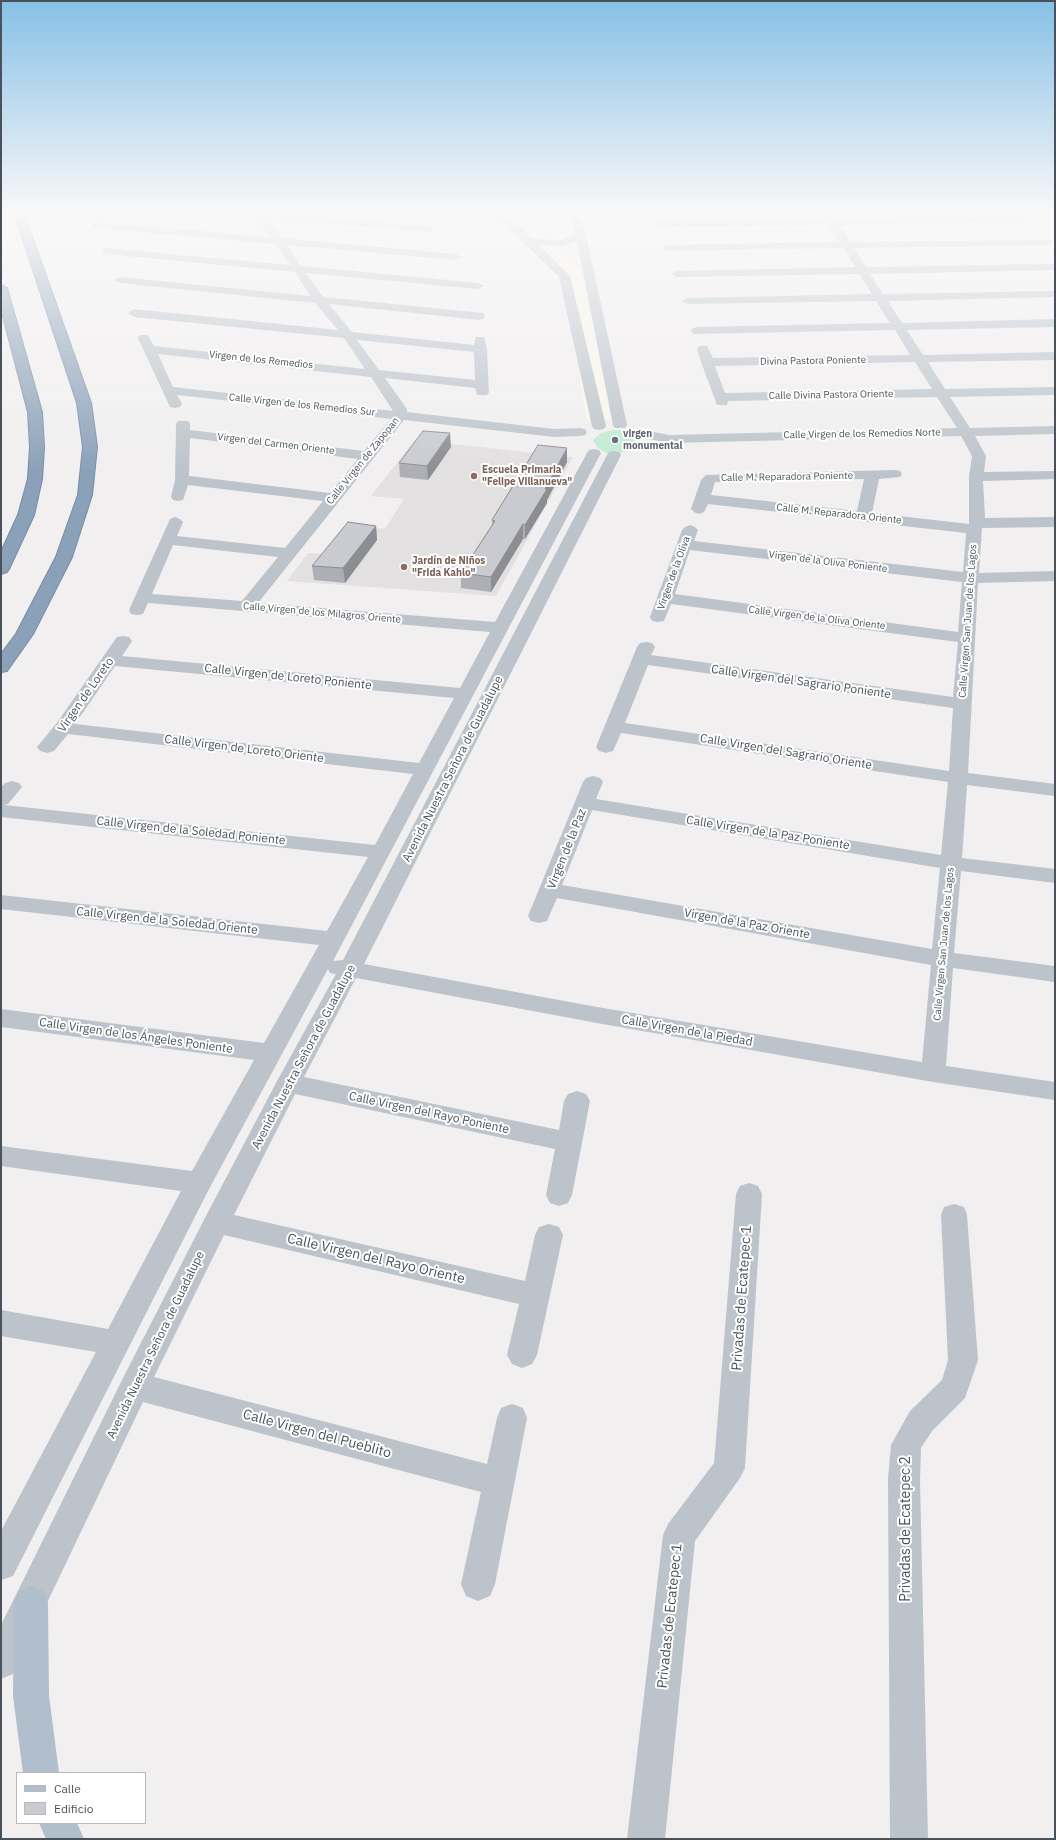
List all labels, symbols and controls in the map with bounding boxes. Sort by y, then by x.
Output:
street label: Virgen de los Remedios [208,349,314,371]
street label: Divina Pastora Poniente [760,354,866,368]
street label: Calle Divina Pastora Oriente [769,388,893,402]
street label: Calle Virgen de los Remedios Sur [228,391,376,419]
street label: Calle Virgen de Zapopan [324,415,402,507]
street label: Calle Virgen de los Remedios Norte [783,427,941,441]
place label: virgen monumental [623,428,683,452]
street label: Virgen del Carmen Oriente [217,431,335,457]
marker: virgen monumental [610,435,620,445]
place label: Escuela Primaria "Felipe Villanueva" [482,464,572,488]
street label: Calle M. Reparadora Poniente [721,470,853,484]
marker: Escuela Primaria "Felipe Villanueva" [469,471,479,481]
street label: Calle M. Reparadora Oriente [776,501,902,527]
street label: Virgen de la Oliva [655,535,693,611]
street label: Calle Virgen San Juan de los Lagos [957,544,979,698]
street label: Virgen de la Oliva Poniente [768,549,888,575]
place label: Jardín de Niños "Frida Kahlo" [412,555,485,578]
marker: Jardín de Niños "Frida Kahlo" [399,562,409,572]
street label: Calle Virgen de los Milagros Oriente [242,600,402,626]
street label: Calle Virgen de la Oliva Oriente [748,604,886,632]
street label: Virgen de Loreto [55,655,117,735]
street label: Calle Virgen de Loreto Poniente [204,661,372,693]
street label: Calle Virgen del Sagrario Poniente [710,662,892,702]
street label: Avenida Nuestra Señora de Guadalupe [400,674,506,864]
street label: Calle Virgen del Sagrario Oriente [699,731,873,773]
street label: Calle Virgen de Loreto Oriente [164,732,324,766]
street label: Virgen de la Paz [544,807,590,891]
street label: Calle Virgen de la Paz Poniente [685,813,851,853]
street label: Calle Virgen de la Soledad Poniente [96,814,286,848]
street label: Calle Virgen San Juan de los Lagos [931,867,957,1021]
street label: Calle Virgen de la Soledad Oriente [76,904,258,938]
street label: Virgen de la Paz Oriente [683,906,811,942]
street label: Avenida Nuestra Señora de Guadalupe [249,962,359,1152]
street label: Calle Virgen de la Piedad [620,1012,754,1050]
street label: Calle Virgen de los Ángeles Poniente [38,1015,234,1057]
street label: Calle Virgen del Rayo Poniente [348,1089,510,1137]
street label: Privadas de Ecatepec 1 [729,1225,755,1371]
street label: Calle Virgen del Rayo Oriente [286,1230,466,1288]
street label: Avenida Nuestra Señora de Guadalupe [104,1249,208,1441]
street label: Calle Virgen del Pueblito [241,1406,393,1462]
street label: Privadas de Ecatepec 2 [898,1456,914,1602]
street label: Privadas de Ecatepec 1 [654,1543,686,1689]
legend [16,1772,146,1824]
text: Calle [54,1781,81,1796]
text: Edificio [54,1801,93,1816]

